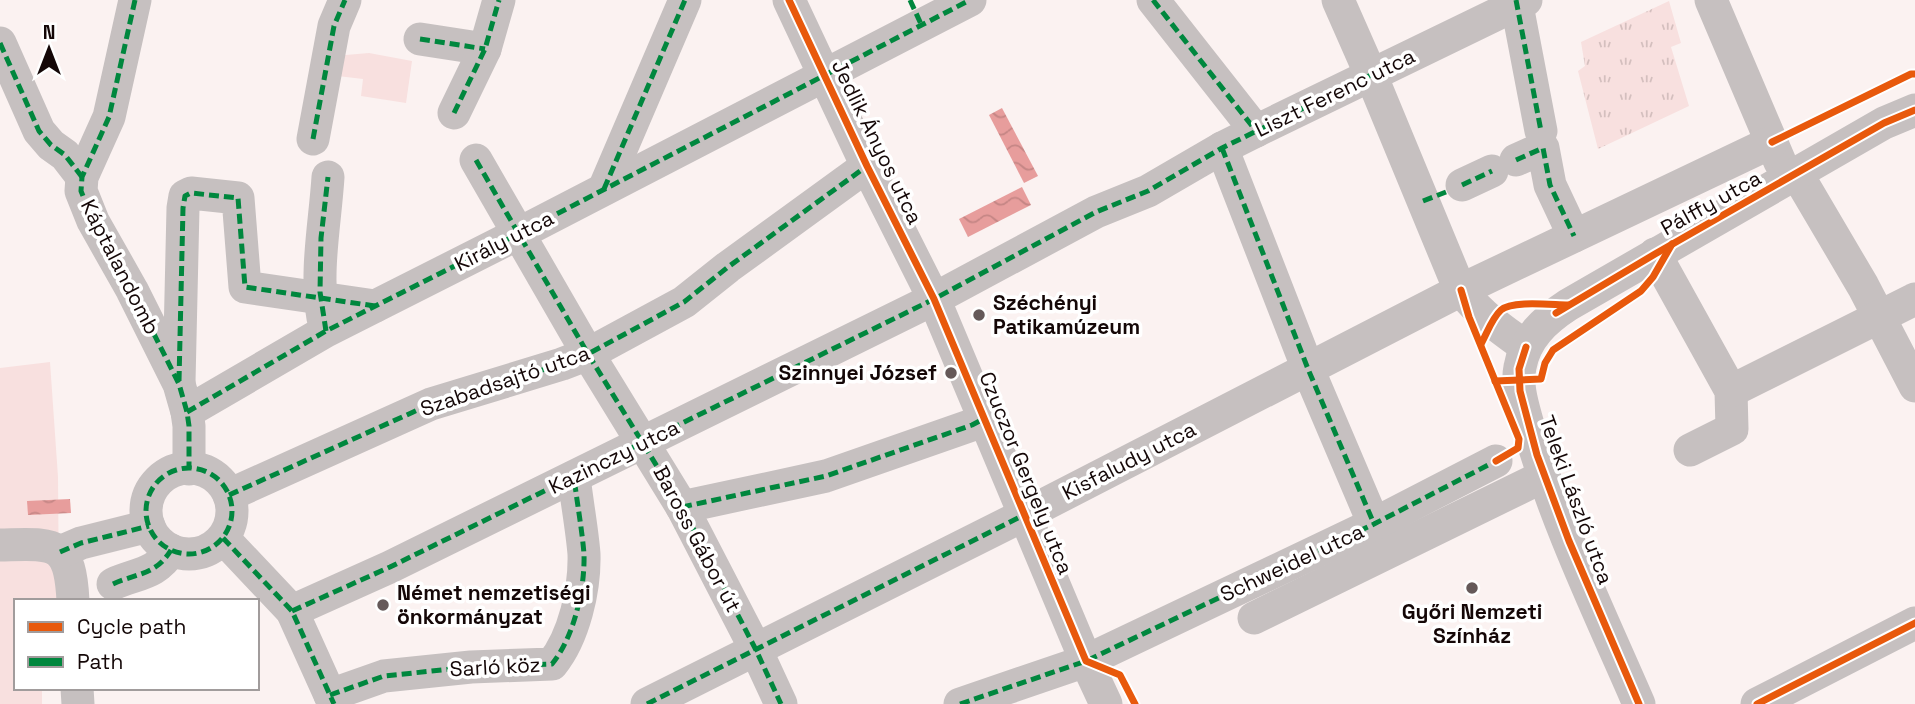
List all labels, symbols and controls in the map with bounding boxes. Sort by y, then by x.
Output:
north arrow [14,14,84,84]
text: N [43,20,55,45]
street label: Liszt Ferenc utca [1250,42,1419,143]
street label: Jedlik Ányos utca [826,55,929,228]
street label: Pálffy utca [1656,164,1766,241]
street label: Káptalandomb [75,195,166,339]
street label: Király utca [450,204,558,277]
place label: Széchényi Patikamúzeum [993,289,1140,340]
marker: Széchényi Patikamúzeum [971,307,987,323]
street label: Szabadsajtó utca [417,339,593,422]
place label: Szinnyei József [779,359,937,386]
marker: Szinnyei József [943,365,959,381]
street label: Czuczor Gergely utca [973,368,1079,578]
street label: Teleki László utca [1533,412,1620,588]
street label: Kazinczy utca [544,413,684,500]
street label: Kisfaludy utca [1057,415,1200,506]
street label: Baross Gábor út [647,461,747,617]
street label: Schweidel utca [1216,517,1368,608]
place label: Német nemzetiségi önkormányzat [397,579,591,630]
marker: Győri Nemzeti Színház [1464,580,1480,596]
marker: Német nemzetiségi önkormányzat [375,597,391,613]
place label: Győri Nemzeti Színház [1402,598,1542,649]
legend [14,599,259,690]
text: Cycle path [77,613,186,640]
text: Path [77,648,123,675]
street label: Sarló köz [449,651,541,682]

